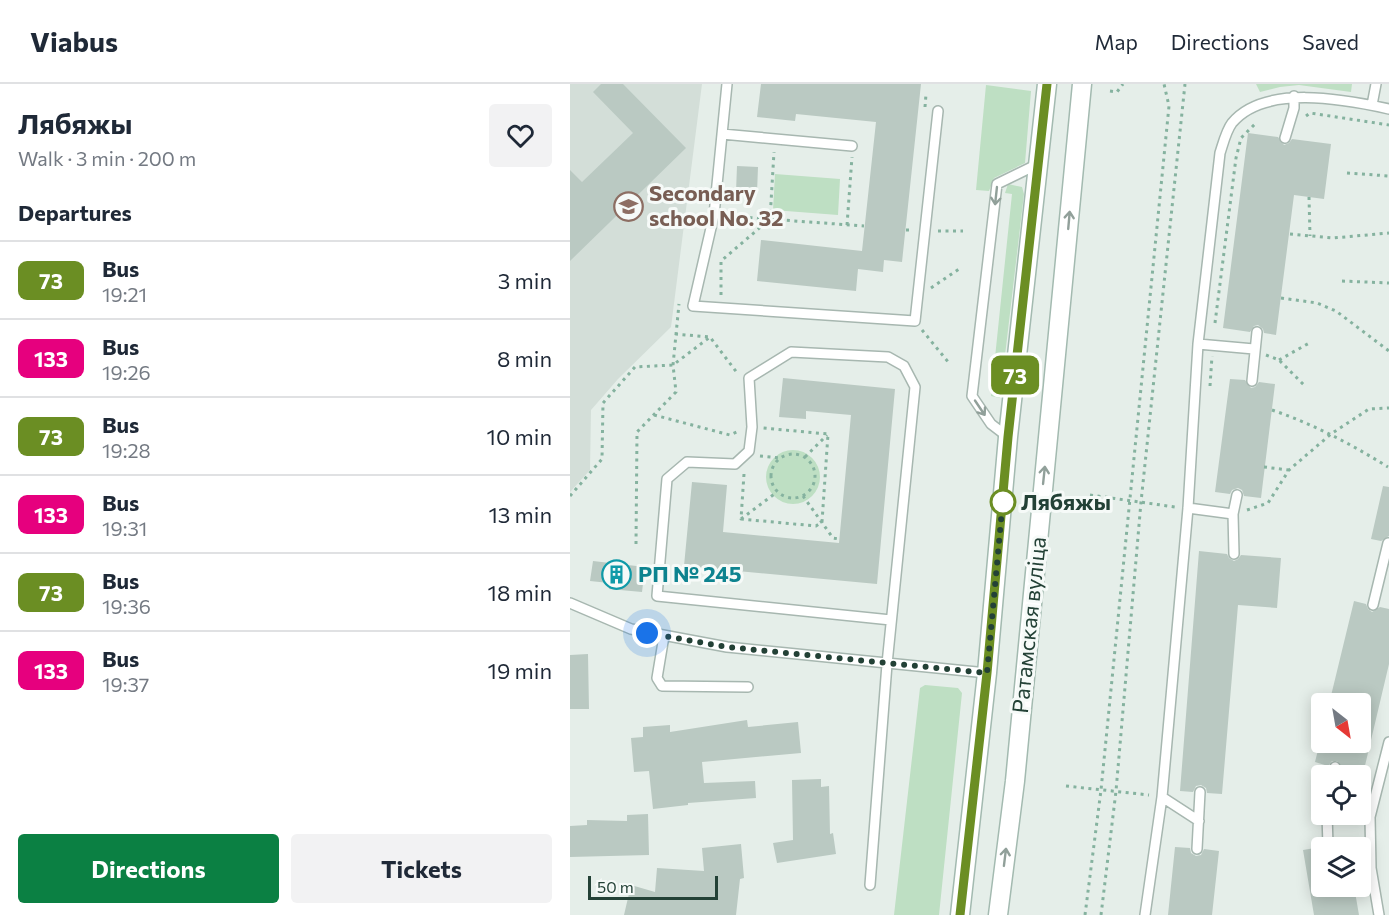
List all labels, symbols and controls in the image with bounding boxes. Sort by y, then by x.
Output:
text: Viabus [30,24,118,58]
text: Map [1095,29,1138,54]
text: Directions [1171,29,1269,54]
text: Saved [1302,29,1359,54]
button: heart [489,104,552,167]
text: Лябяжы [18,106,132,140]
text: Walk · 3 min · 200 m [18,146,196,170]
place label: Secondary school No. 32 [649,179,784,231]
one-way arrow [990,186,1001,206]
school or university icon: Secondary school No. 32 [612,190,644,222]
text: Departures [18,199,132,226]
one-way arrow [1064,211,1075,231]
text: Bus [102,255,139,282]
text: 3 min [498,267,552,294]
text: 73 [39,268,63,293]
text: 19:21 [102,282,147,306]
text: Bus [102,333,139,360]
text: 8 min [497,345,552,372]
text: 133 [34,346,68,371]
line badge: 73 [988,356,1042,394]
text: 19:26 [102,360,151,384]
text: 73 [1003,363,1027,388]
one-way arrow [974,400,987,417]
text: Bus [102,411,139,438]
text: 10 min [487,423,552,450]
text: 73 [39,424,63,449]
text: 19:28 [102,438,151,462]
one-way arrow [1039,466,1050,485]
place label: Лябяжы [1021,488,1111,515]
text: Bus [102,489,139,516]
marker: Лябяжы [990,489,1016,515]
text: 13 min [488,501,552,528]
text: 133 [34,502,68,527]
text: 19:31 [102,516,147,540]
street label: Ратамская вуліца [1006,535,1051,714]
building icon: РП № 245 [601,558,633,590]
place label: РП № 245 [638,560,742,587]
text: Bus [102,567,139,594]
text: 18 min [488,579,552,606]
text: 73 [39,580,63,605]
text: 19:36 [102,594,151,618]
your location [632,618,662,648]
text: Bus [102,645,139,672]
text: 19 min [488,657,552,684]
text: 133 [34,658,68,683]
text: 19:37 [102,672,149,696]
north arrow [1311,693,1371,753]
map controls [1311,693,1371,897]
button: locate [1311,765,1371,825]
button: Directions [18,834,279,903]
button: Tickets [291,834,552,903]
button: layers [1311,837,1371,897]
one-way arrow [1000,848,1011,867]
scale bar [588,873,718,900]
text: 50 m [597,877,634,896]

